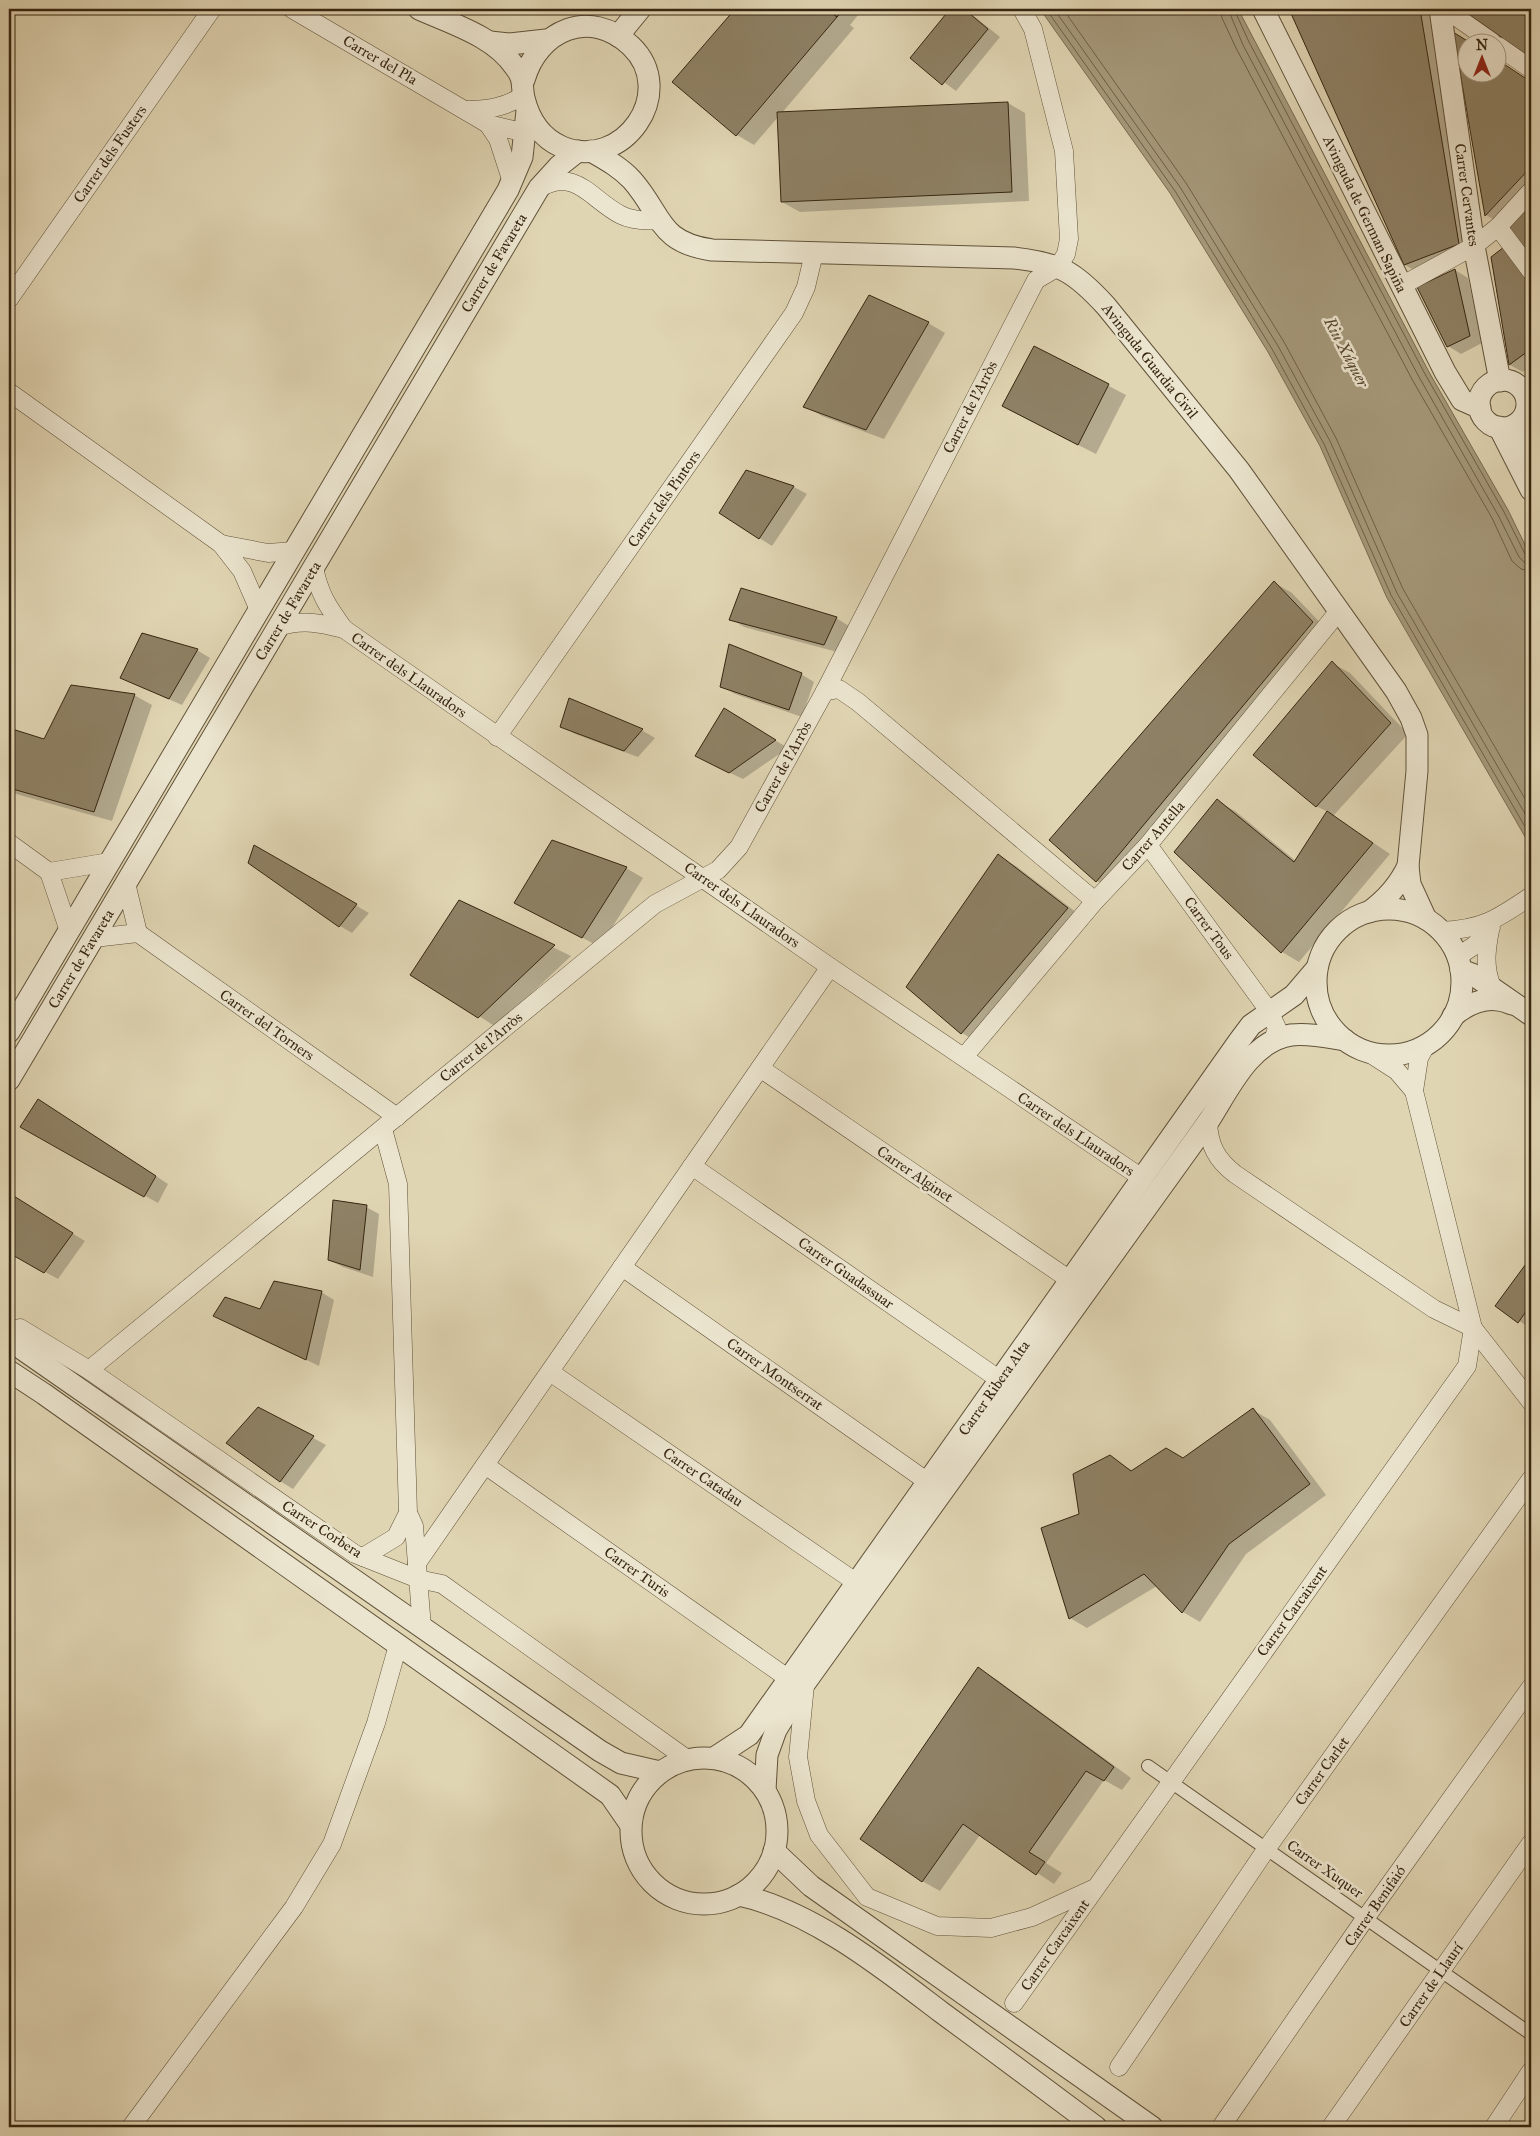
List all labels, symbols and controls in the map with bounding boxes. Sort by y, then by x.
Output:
street label: Carrer del Pla [340,31,421,89]
north arrow [1458,32,1508,82]
text: N [1476,37,1488,54]
street label: Carrer dels Fusters [70,102,150,206]
street label: Avinguda de German Sapiña [1319,132,1411,296]
street label: Carrer Cervantes [1451,142,1483,248]
street label: Carrer de Favareta [457,210,531,316]
street label: Avinguda Guardia Civil [1097,299,1203,423]
water label: Riu Xúquer [1320,313,1374,392]
street label: Carrer de l'Arròs [939,358,1001,456]
street label: Carrer dels Pintors [624,447,704,551]
street label: Carrer de Favareta [251,558,325,664]
street label: Carrer dels Llauradors [348,628,470,722]
street label: Carrer de l'Arròs [751,718,815,816]
street label: Carrer Antella [1118,797,1189,875]
street label: Carrer dels Llauradors [681,858,803,952]
street label: Carrer Tous [1180,893,1238,963]
street label: Carrer de Favareta [44,906,118,1012]
street label: Carrer del Torners [216,986,318,1064]
street label: Carrer de l'Arròs [436,1008,526,1086]
street label: Carrer dels Llauradors [1014,1088,1138,1180]
street label: Carrer Alginet [874,1142,957,1206]
street label: Carrer Guadassuar [795,1233,898,1313]
street label: Carrer Montserrat [723,1334,827,1414]
street label: Carrer Ribera Alta [955,1336,1034,1439]
street label: Carrer Catadau [659,1444,747,1510]
street label: Carrer Corbera [279,1496,366,1562]
street label: Carrer Turis [601,1543,673,1601]
street label: Carrer Carcaixent [1253,1562,1331,1660]
street label: Carrer Carlet [1291,1733,1353,1809]
street label: Carrer Xuquer [1283,1836,1367,1903]
street label: Carrer Benifaió [1341,1862,1410,1950]
street label: Carrer Carcaixent [1017,1895,1094,1994]
street label: Carrer de Llaurí [1395,1939,1467,2031]

